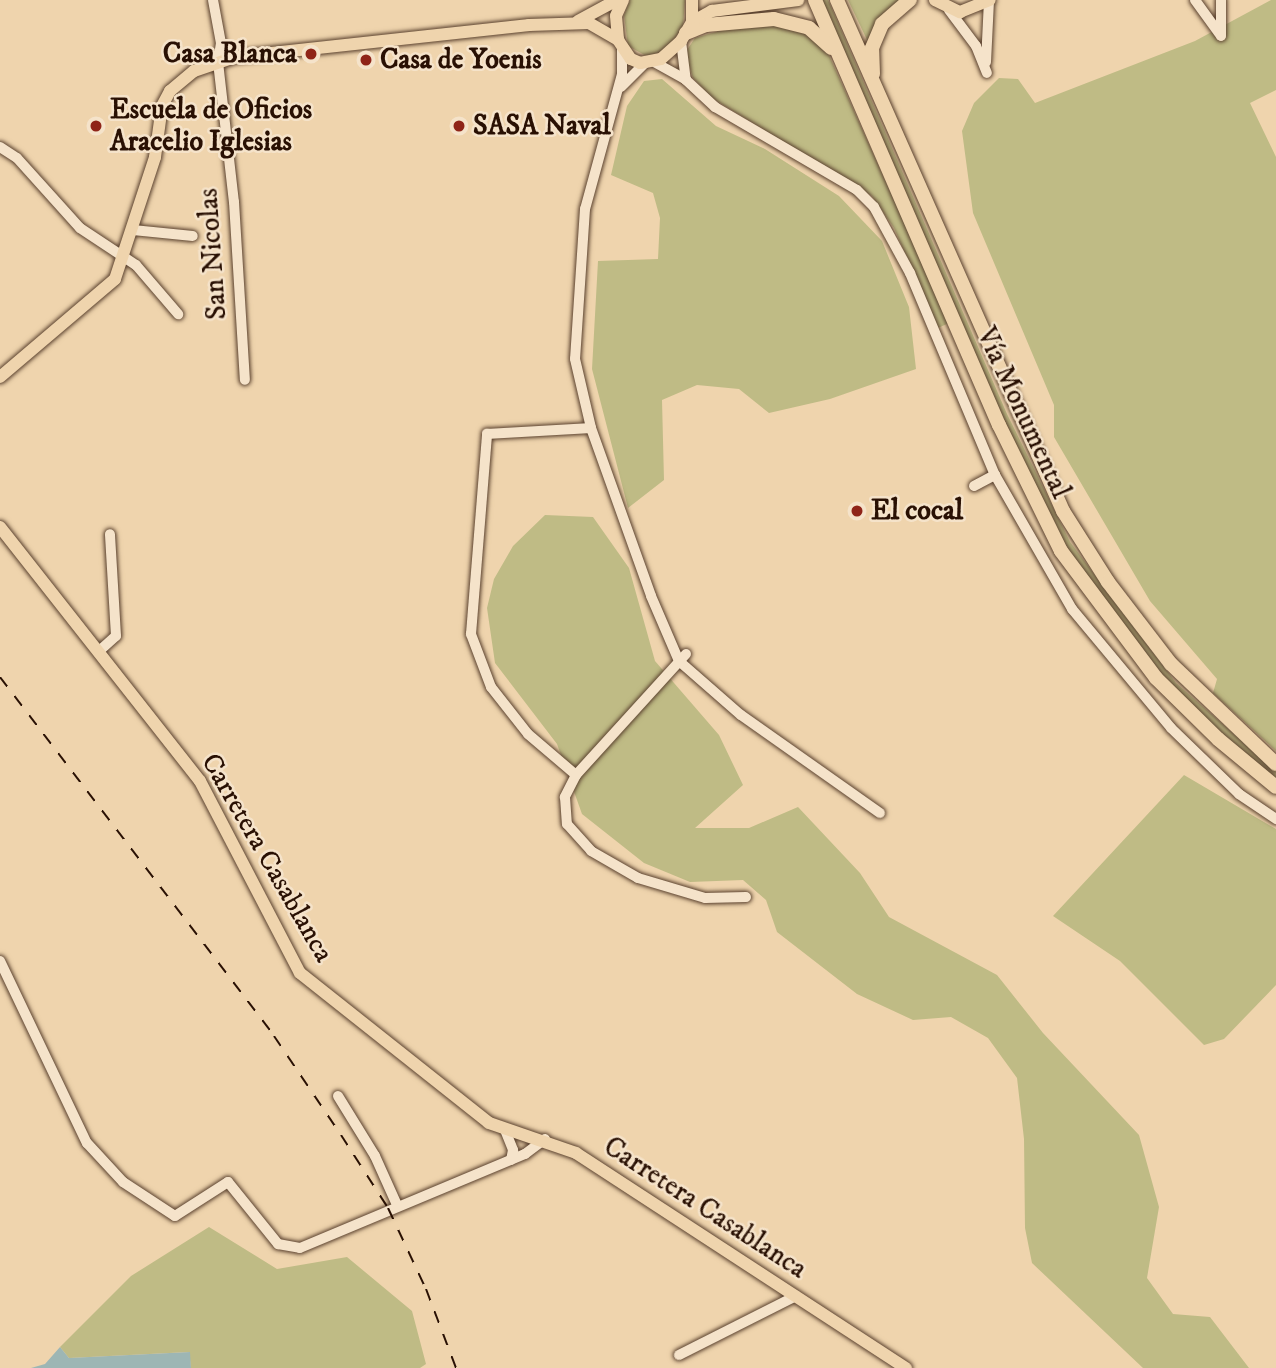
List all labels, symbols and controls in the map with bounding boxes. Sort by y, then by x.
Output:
place label: Casa Blanca [163,37,297,71]
place label: Casa de Yoenis [380,43,542,77]
marker: Casa Blanca [303,46,319,62]
marker: Casa de Yoenis [358,52,374,68]
place label: Escuela de Oficios Aracelio Iglesias [110,93,312,159]
place label: SASA Naval [473,109,611,143]
marker: Escuela de Oficios Aracelio Iglesias [88,118,104,134]
marker: SASA Naval [451,118,467,134]
street label: San Nicolas [192,187,234,321]
street label: Vía Monumental [969,322,1077,504]
place label: El cocal [871,494,963,528]
marker: El cocal [849,503,865,519]
street label: Carretera Casablanca [194,748,340,968]
street label: Carretera Casablanca [597,1130,813,1286]

